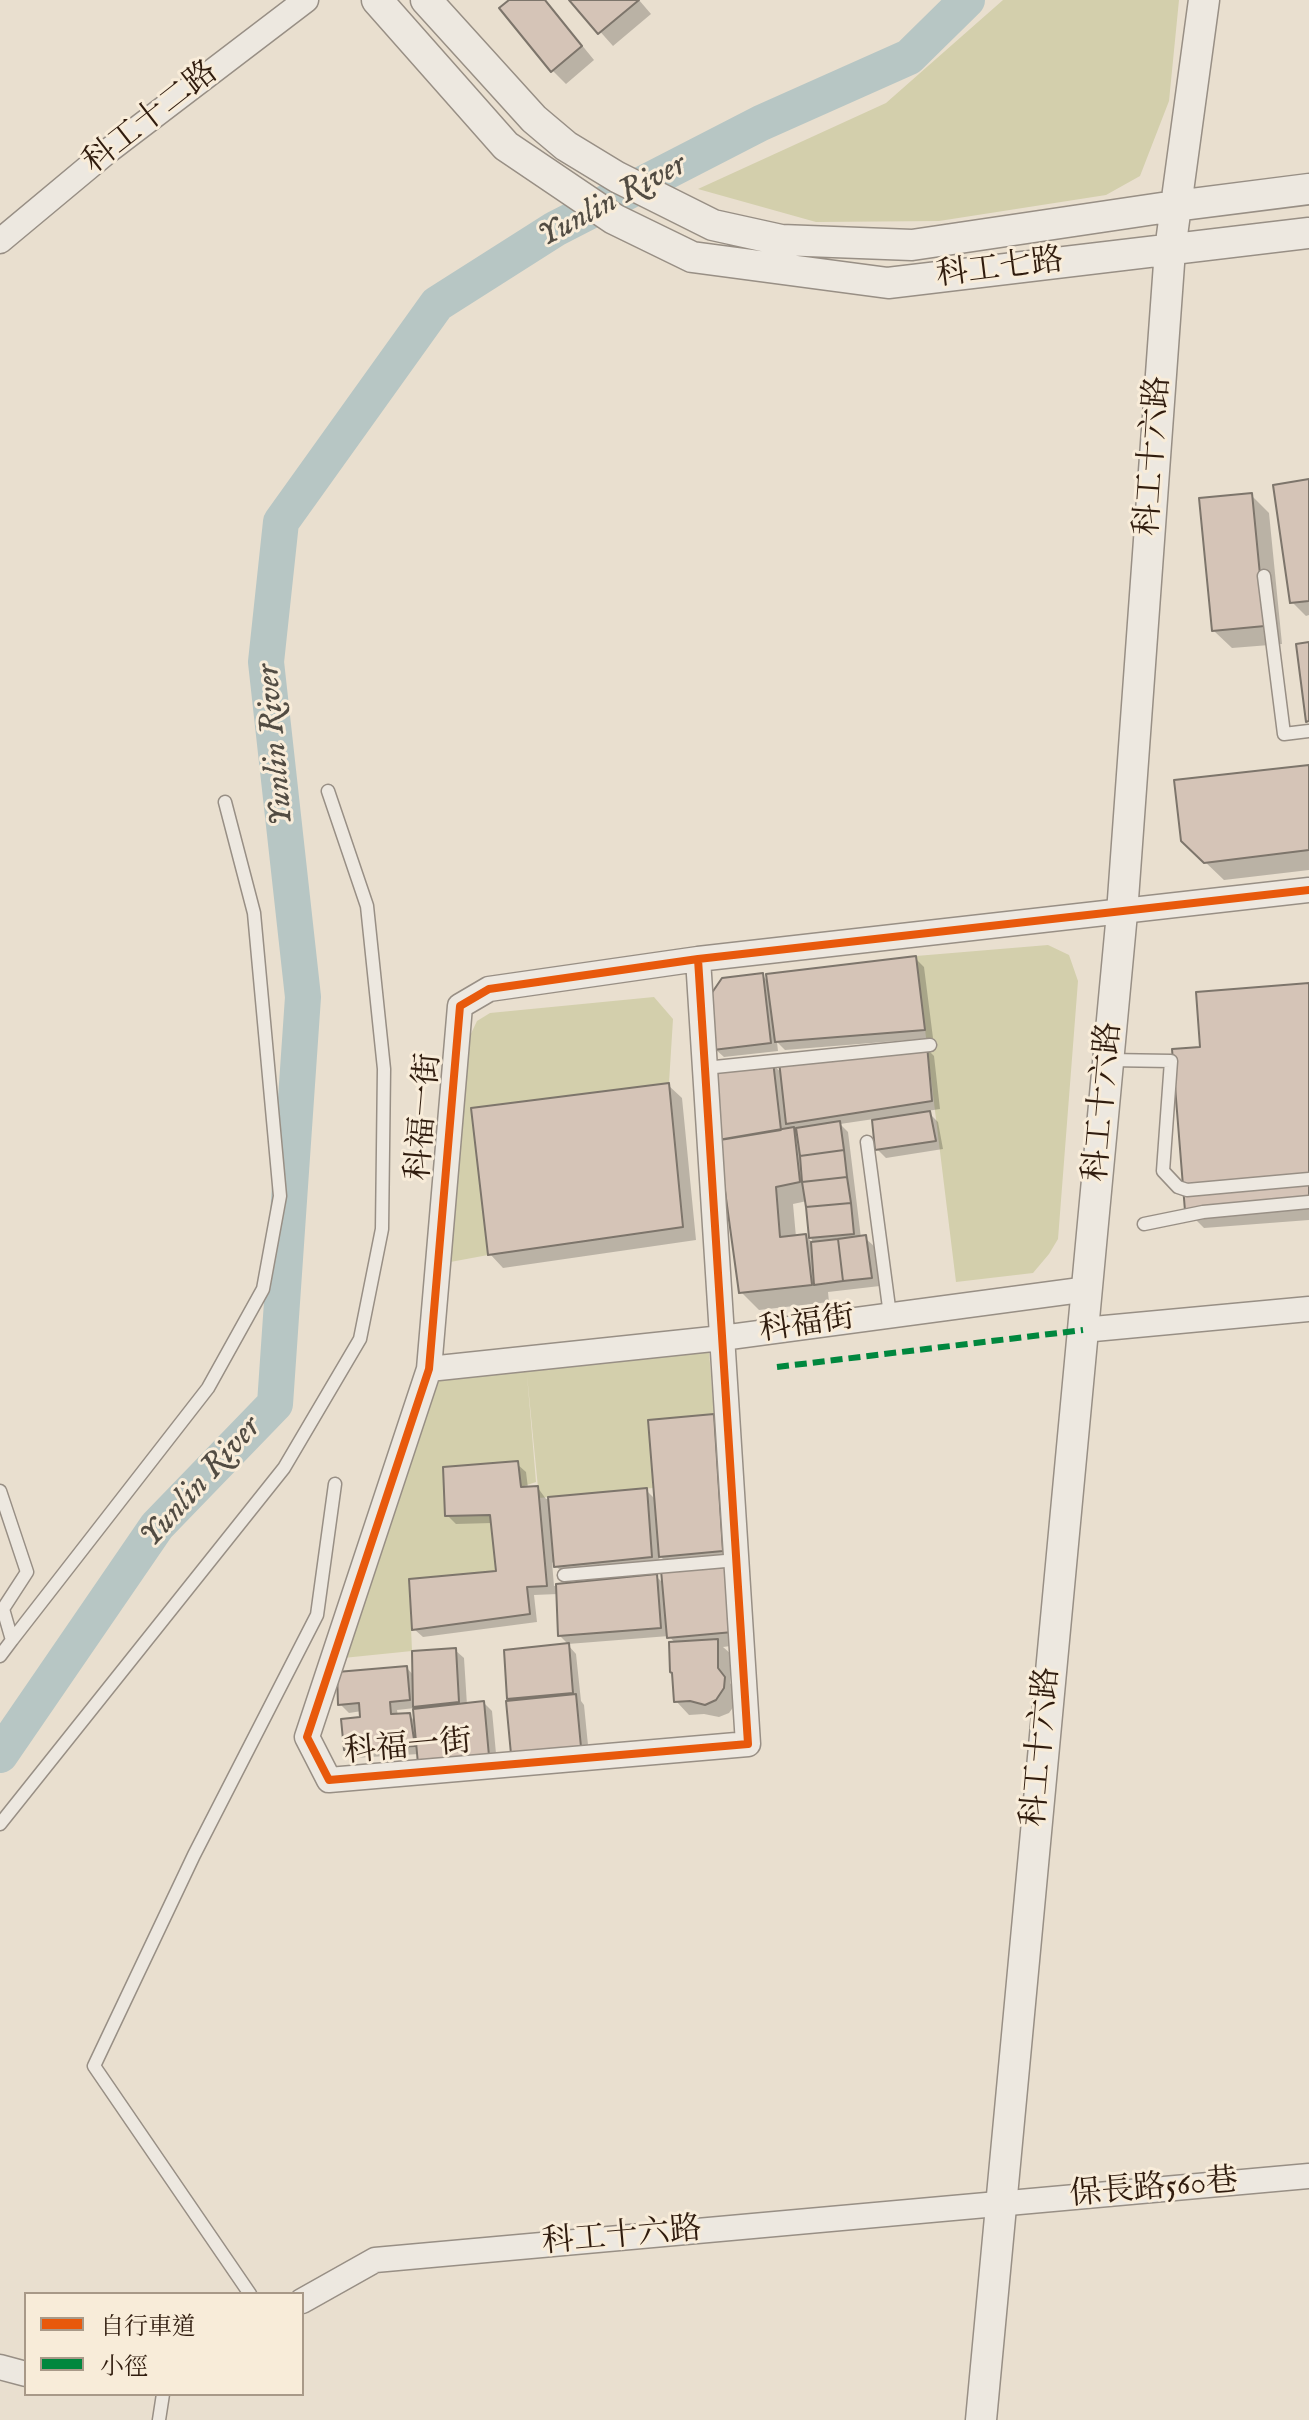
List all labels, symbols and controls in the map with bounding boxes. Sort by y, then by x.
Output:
street label: 科工十二路 [77,55,227,183]
water label: Yunlin River [532,146,694,258]
street label: 科工七路 [934,243,1066,297]
street label: 科工十六路 [1130,375,1180,537]
water label: Yunlin River [250,662,304,828]
street label: 科工十六路 [1079,1021,1131,1183]
street label: 科福一街 [401,1052,451,1182]
street label: 科福街 [757,1300,857,1352]
water label: Yunlin River [132,1409,272,1557]
street label: 科工十六路 [1017,1666,1069,1828]
street label: 科福一街 [343,1724,473,1774]
street label: 保長路560巷 [1068,2164,1240,2216]
street label: 科工十六路 [541,2212,703,2264]
legend [24,2292,304,2396]
text: 自行車道 [100,2312,196,2343]
text: 小徑 [100,2352,148,2383]

